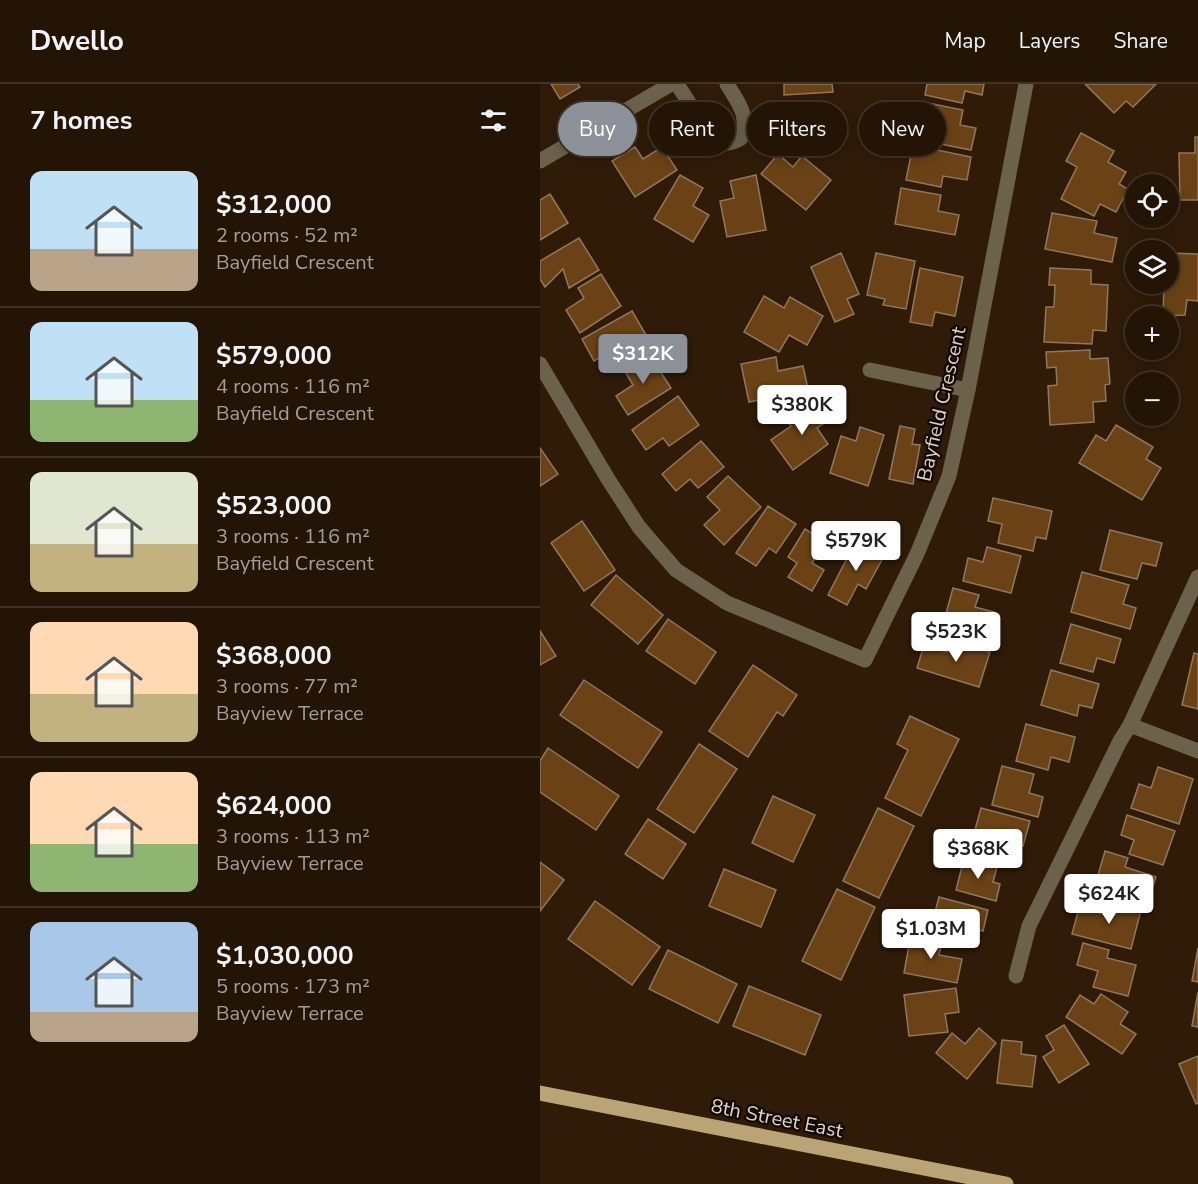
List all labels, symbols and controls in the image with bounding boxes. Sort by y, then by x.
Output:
text: Dwello [30,22,124,60]
text: Map [944,27,986,55]
text: Layers [1019,27,1080,55]
text: Share [1113,27,1168,55]
chip: Buy [558,102,637,156]
chip: Rent [649,102,735,156]
chip: Filters [747,102,847,156]
chip: New [859,102,946,156]
text: 7 homes [30,103,132,138]
icon: filters [477,104,510,137]
map controls [1125,174,1179,426]
button: locate [1125,174,1179,228]
text: $312,000 [216,187,332,222]
icon: home [78,195,150,267]
text: 2 rooms · 52 m² [216,222,358,249]
button: layers [1125,240,1179,294]
text: Bayfield Crescent [216,249,374,276]
button: + [1125,306,1179,360]
street label: Bayfield Crescent [911,323,973,484]
pin: $312K [601,334,685,385]
text: $579,000 [216,338,332,373]
text: $312K [612,340,674,367]
icon: home [78,346,150,418]
button: − [1125,372,1179,426]
text: 4 rooms · 116 m² [216,373,370,400]
pin: $380K [760,385,844,436]
text: $380K [771,391,833,418]
text: Bayfield Crescent [216,400,374,427]
text: $523,000 [216,488,332,523]
icon: home [78,496,150,568]
pin: $579K [814,521,898,572]
text: 3 rooms · 116 m² [216,523,370,550]
text: $579K [825,527,887,554]
text: Bayfield Crescent [216,550,374,577]
pin: $523K [914,612,998,663]
text: $523K [925,618,987,645]
text: $368,000 [216,638,332,673]
icon: home [78,646,150,718]
text: 3 rooms · 77 m² [216,673,358,700]
text: Bayview Terrace [216,700,364,727]
text: $624,000 [216,788,332,823]
icon: home [78,796,150,868]
text: 3 rooms · 113 m² [216,823,370,850]
pin: $368K [936,829,1020,880]
text: $368K [947,835,1009,862]
text: Bayview Terrace [216,850,364,877]
pin: $624K [1067,874,1151,925]
text: $624K [1078,880,1140,907]
pin: $1.03M [882,909,980,960]
text: $1.03M [896,915,966,942]
text: $1,030,000 [216,938,354,973]
icon: home [78,946,150,1018]
text: 5 rooms · 173 m² [216,973,370,1000]
text: Bayview Terrace [216,1000,364,1027]
street label: 8th Street East [709,1092,846,1145]

